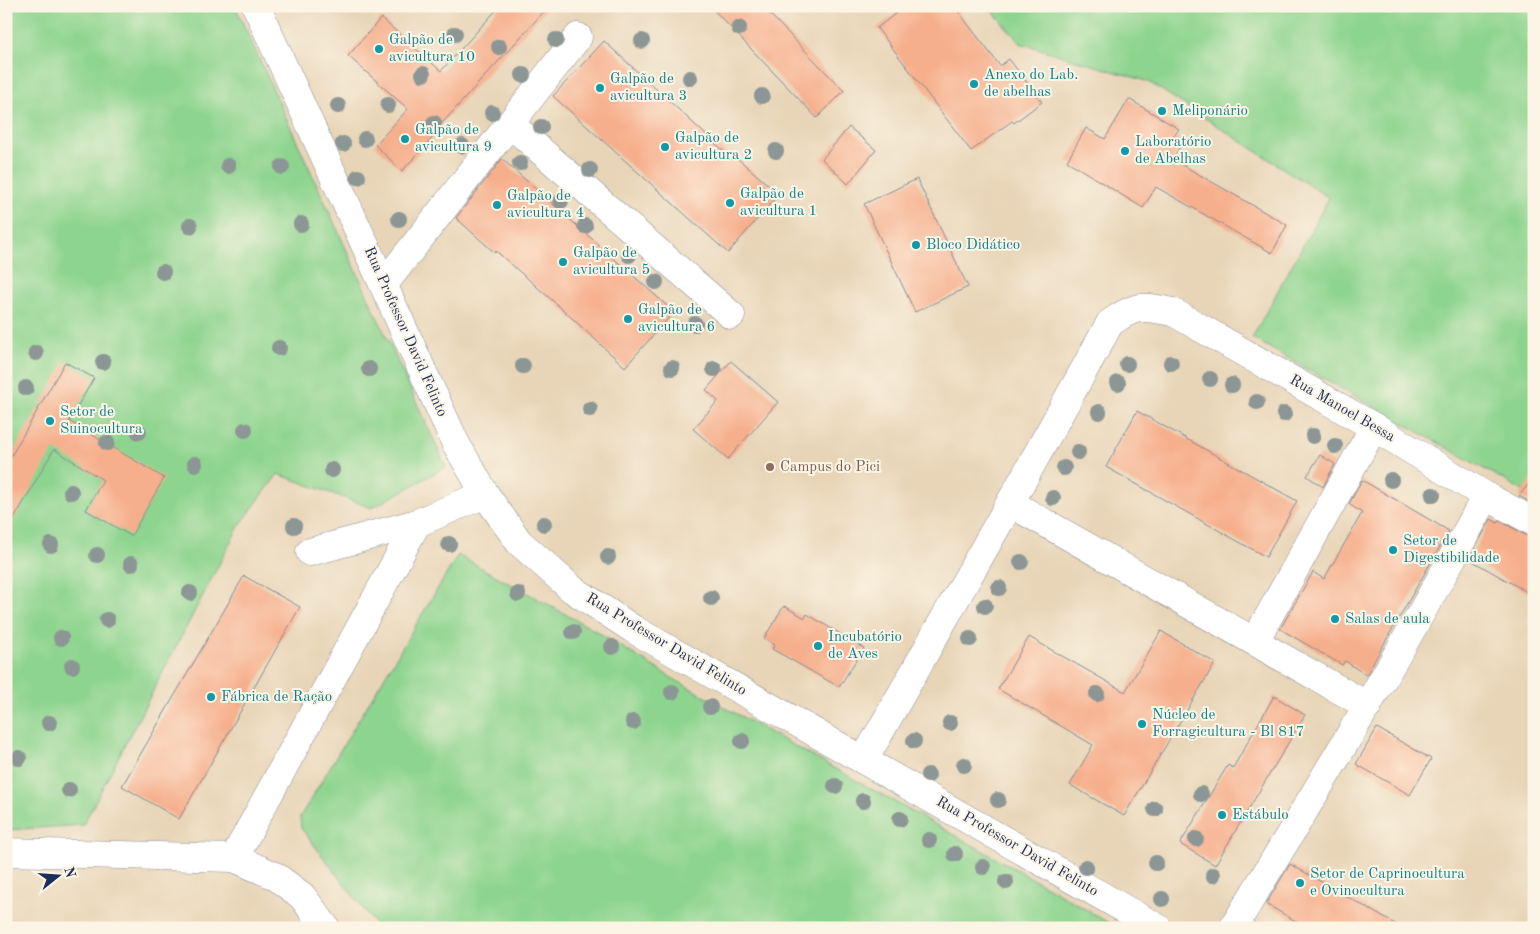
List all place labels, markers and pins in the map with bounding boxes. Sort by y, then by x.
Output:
place label: Galpão de avicultura 10 [389,33,475,65]
marker: Galpão de avicultura 10 [373,43,385,55]
place label: Anexo do Lab. de abelhas [984,68,1078,100]
place label: Galpão de avicultura 3 [610,72,687,104]
marker: Anexo do Lab. de abelhas [968,78,980,90]
marker: Galpão de avicultura 3 [594,82,606,94]
place label: Meliponário [1172,104,1248,119]
marker: Meliponário [1156,105,1168,117]
place label: Galpão de avicultura 9 [415,123,492,155]
place label: Galpão de avicultura 2 [675,131,752,163]
marker: Galpão de avicultura 9 [399,133,411,145]
place label: Laboratório de Abelhas [1135,135,1211,167]
marker: Galpão de avicultura 2 [659,141,671,153]
marker: Laboratório de Abelhas [1119,145,1131,157]
place label: Galpão de avicultura 1 [740,187,817,219]
place label: Galpão de avicultura 4 [507,189,584,221]
marker: Galpão de avicultura 1 [724,197,736,209]
marker: Galpão de avicultura 4 [491,199,503,211]
place label: Bloco Didático [926,238,1020,253]
marker: Bloco Didático [910,239,922,251]
place label: Galpão de avicultura 5 [573,246,650,278]
marker: Galpão de avicultura 5 [557,256,569,268]
place label: Galpão de avicultura 6 [638,303,715,335]
marker: Galpão de avicultura 6 [622,313,634,325]
place label: Setor de Suinocultura [60,405,143,437]
marker: Setor de Suinocultura [44,415,56,427]
place label: Campus do Pici [780,460,880,475]
marker: Campus do Pici [764,461,776,473]
place label: Setor de Digestibilidade [1403,534,1499,566]
marker: Setor de Digestibilidade [1387,544,1399,556]
place label: Salas de aula [1345,612,1430,627]
marker: Salas de aula [1329,613,1341,625]
place label: Incubatório de Aves [828,630,902,662]
marker: Incubatório de Aves [812,640,824,652]
place label: Fábrica de Ração [221,690,332,705]
marker: Fábrica de Ração [205,691,217,703]
place label: Núcleo de Forragicultura - Bl 817 [1152,708,1304,740]
marker: Núcleo de Forragicultura - Bl 817 [1136,718,1148,730]
place label: Estábulo [1232,808,1289,823]
marker: Estábulo [1216,809,1228,821]
place label: Setor de Caprinocultura e Ovinocultura [1310,867,1465,899]
marker: Setor de Caprinocultura e Ovinocultura [1294,877,1306,889]

